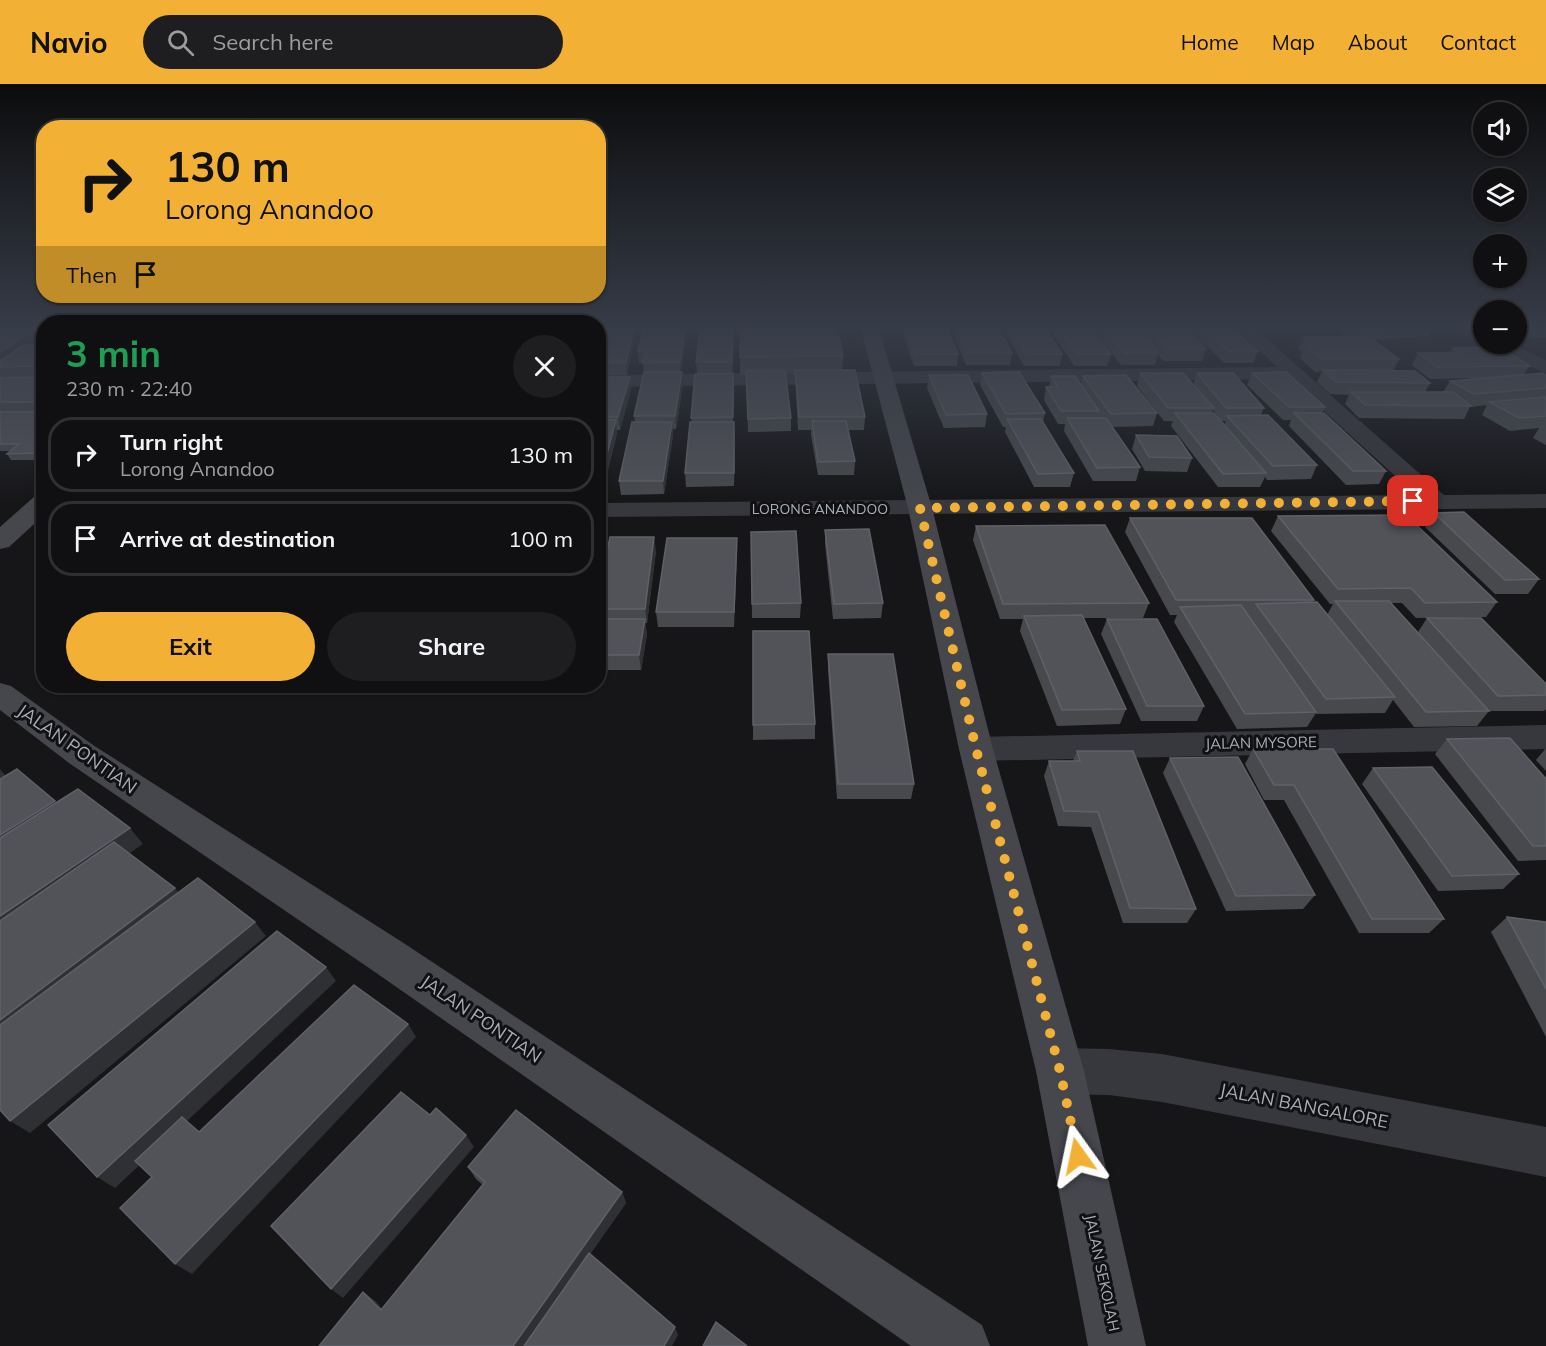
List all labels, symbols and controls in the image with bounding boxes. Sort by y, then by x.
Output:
search box [143,15,563,69]
text: Navio [30,25,107,60]
icon: search [164,26,197,59]
text: Search here [212,28,333,56]
text: Home [1181,29,1239,55]
text: Map [1272,29,1315,55]
text: About [1348,29,1407,55]
text: Contact [1440,29,1516,55]
map controls [1473,102,1527,354]
button: sound [1473,102,1527,156]
text: 130 m [165,140,290,193]
icon: right [66,144,144,222]
button: layers [1473,168,1527,222]
text: Lorong Anandoo [165,192,374,226]
button: + [1473,234,1527,288]
icon: arrive [129,258,162,291]
text: Then [66,261,117,289]
button: − [1473,300,1527,354]
text: 3 min [66,331,161,376]
button: close [513,335,576,398]
text: 230 m · 22:40 [66,376,192,401]
text: Turn right [120,428,223,456]
icon: right [69,438,102,471]
text: 130 m [508,441,573,469]
text: Lorong Anandoo [120,456,275,481]
pin [1387,475,1438,526]
icon: arrive [1396,484,1429,517]
street label: LORONG ANANDOO [752,500,888,518]
icon: arrive [69,522,102,555]
text: Arrive at destination [120,525,335,553]
text: 100 m [508,525,573,553]
button: Exit [66,612,315,681]
button: Share [327,612,576,681]
street label: JALAN PONTIAN [13,699,142,798]
street label: JALAN MYSORE [1205,732,1317,753]
street label: JALAN PONTIAN [416,970,546,1068]
street label: JALAN BANGALORE [1218,1078,1390,1133]
position arrow [1046,1124,1110,1188]
street label: JALAN SEKOLAH [1081,1213,1124,1333]

